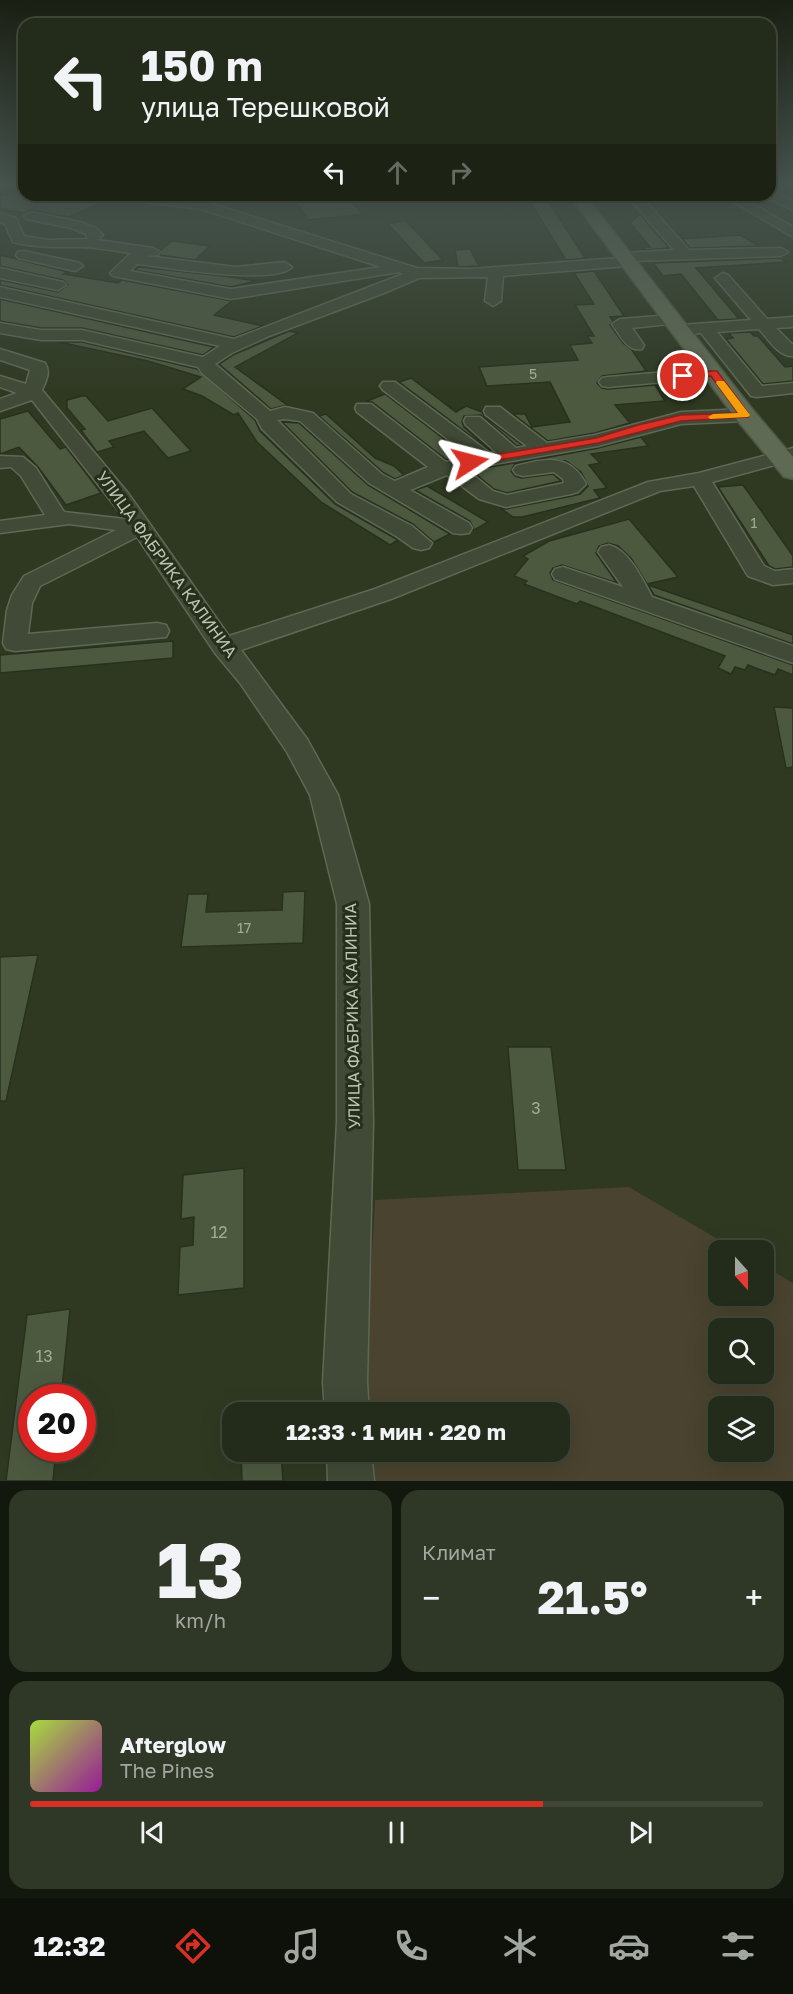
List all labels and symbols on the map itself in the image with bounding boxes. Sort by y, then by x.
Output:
pin [657,350,708,401]
house number: 5 [529,365,537,382]
position arrow [438,430,502,494]
street label: УЛИЦА ФАБРИКА КАЛИНИА [93,467,242,661]
house number: 1 [751,514,758,531]
street label: УЛИЦА ФАБРИКА КАЛИНИА [340,903,364,1129]
house number: 17 [237,919,251,936]
house number: 3 [531,1098,541,1118]
house number: 12 [210,1222,228,1242]
north arrow [708,1240,774,1306]
house number: 13 [35,1346,53,1366]
speed limit sign: 20 [18,1384,96,1462]

